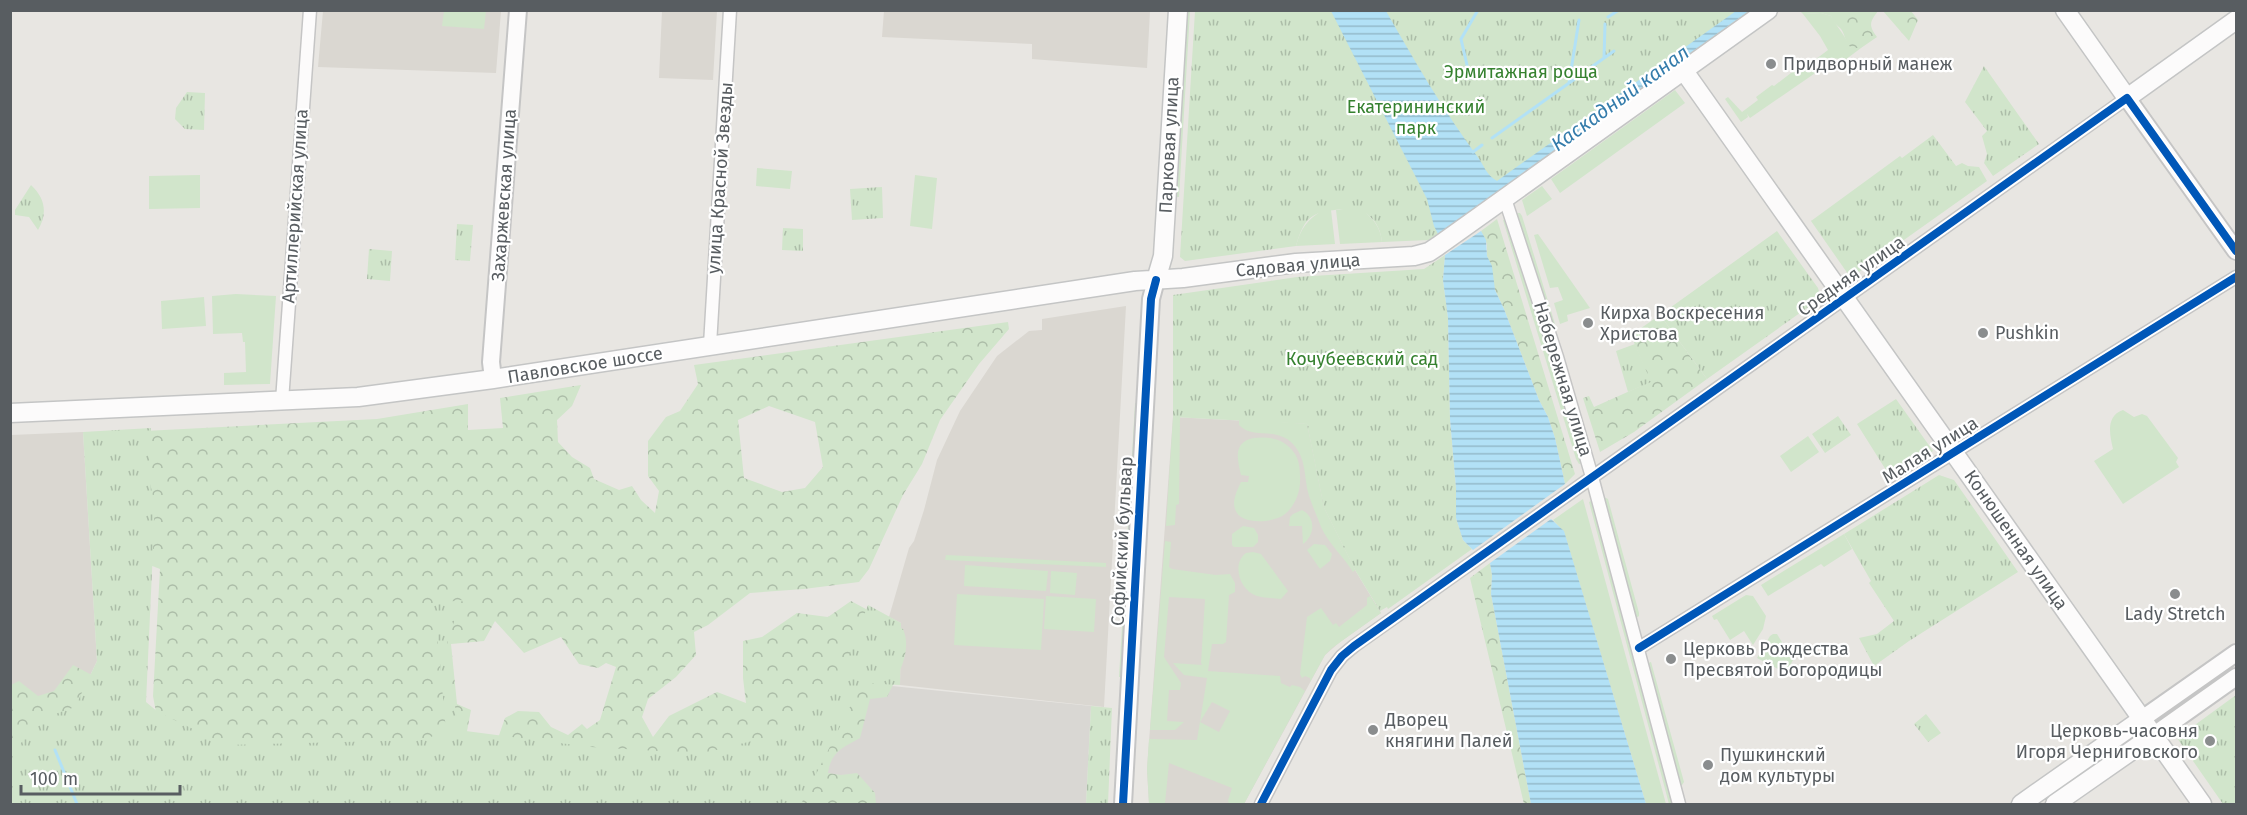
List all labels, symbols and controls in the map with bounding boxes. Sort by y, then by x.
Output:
water label: Каскадный канал [1546,40,1694,156]
place label: Придворный манеж [1783,53,1953,75]
marker: Придворный манеж [1764,57,1778,71]
park label: Эрмитажная роща [1444,61,1598,83]
street label: Парковая улица [1154,76,1184,214]
street label: улица Красной Звезды [702,81,738,275]
park label: Екатерининский парк [1347,96,1485,139]
street label: Артиллерийская улица [277,108,313,304]
street label: Захаржевская улица [487,108,521,282]
street label: Средняя улица [1793,231,1909,321]
street label: Садовая улица [1235,249,1361,281]
street label: Набережная улица [1529,299,1597,459]
place label: Кирха Воскресения Христова [1600,302,1764,345]
marker: Кирха Воскресения Христова [1581,316,1595,330]
place label: Pushkin [1995,322,2059,344]
marker: Pushkin [1976,326,1990,340]
street label: Павловское шоссе [506,342,664,388]
park label: Кочубеевский сад [1286,348,1438,370]
street label: Малая улица [1878,412,1982,488]
street label: Софийский бульвар [1107,456,1137,626]
street label: Конюшенная улица [1959,466,2073,614]
marker: Lady Stretch [2168,587,2182,601]
place label: Lady Stretch [2125,603,2225,625]
place label: Церковь Рождества Пресвятой Богородицы [1683,638,1882,681]
marker: Церковь Рождества Пресвятой Богородицы [1664,652,1678,666]
place label: Дворец княгини Палей [1384,709,1513,752]
place label: Церковь-часовня Игоря Черниговского [2016,720,2198,763]
marker: Дворец княгини Палей [1366,723,1380,737]
marker: Церковь-часовня Игоря Черниговского [2203,734,2217,748]
place label: Пушкинский дом культуры [1720,744,1835,787]
scale bar [21,758,180,796]
marker: Пушкинский дом культуры [1701,758,1715,772]
text: 100 m [30,768,78,790]

